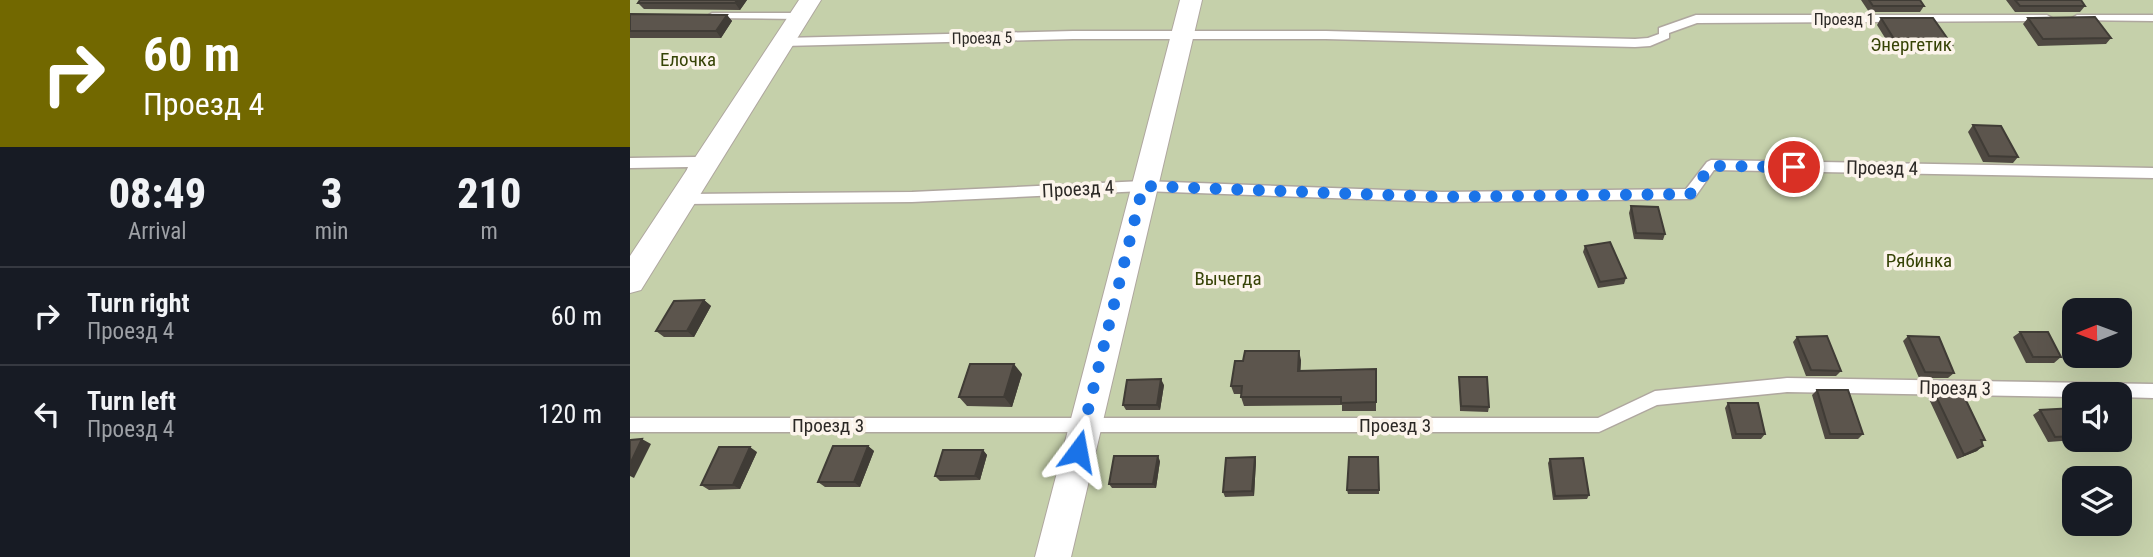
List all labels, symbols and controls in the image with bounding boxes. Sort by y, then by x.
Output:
street label: Проезд 1 [1814,10,1874,29]
text: 60 m [143,26,240,83]
icon: right [28,28,119,119]
street label: Проезд 5 [952,28,1013,48]
park label: Энергетик [1870,33,1952,56]
park label: Елочка [660,48,716,71]
text: Проезд 4 [143,85,264,123]
pin [1764,137,1824,197]
icon: arrive [1775,148,1813,186]
street label: Проезд 4 [1846,156,1918,180]
text: 08:49 [109,169,206,218]
text: 3 [321,169,342,218]
text: 210 [457,169,521,218]
street label: Проезд 4 [1041,176,1115,202]
text: Arrival [128,218,187,245]
text: min [315,218,348,245]
text: m [481,218,498,245]
park label: Рябинка [1886,249,1952,272]
park label: Вычегда [1194,267,1262,290]
text: Turn right [87,288,189,318]
icon: right [28,297,66,335]
north arrow [2062,298,2132,368]
map controls [2062,298,2132,536]
text: 60 m [551,301,602,331]
text: Проезд 4 [87,318,174,345]
street label: Проезд 3 [1919,376,1991,400]
button: sound [2062,382,2132,452]
text: Turn left [87,386,176,416]
icon: left [28,395,66,433]
text: 120 m [538,399,602,429]
street label: Проезд 3 [792,414,864,437]
position arrow [1041,414,1115,488]
street label: Проезд 3 [1359,414,1431,437]
text: Проезд 4 [87,416,174,443]
button: layers [2062,466,2132,536]

